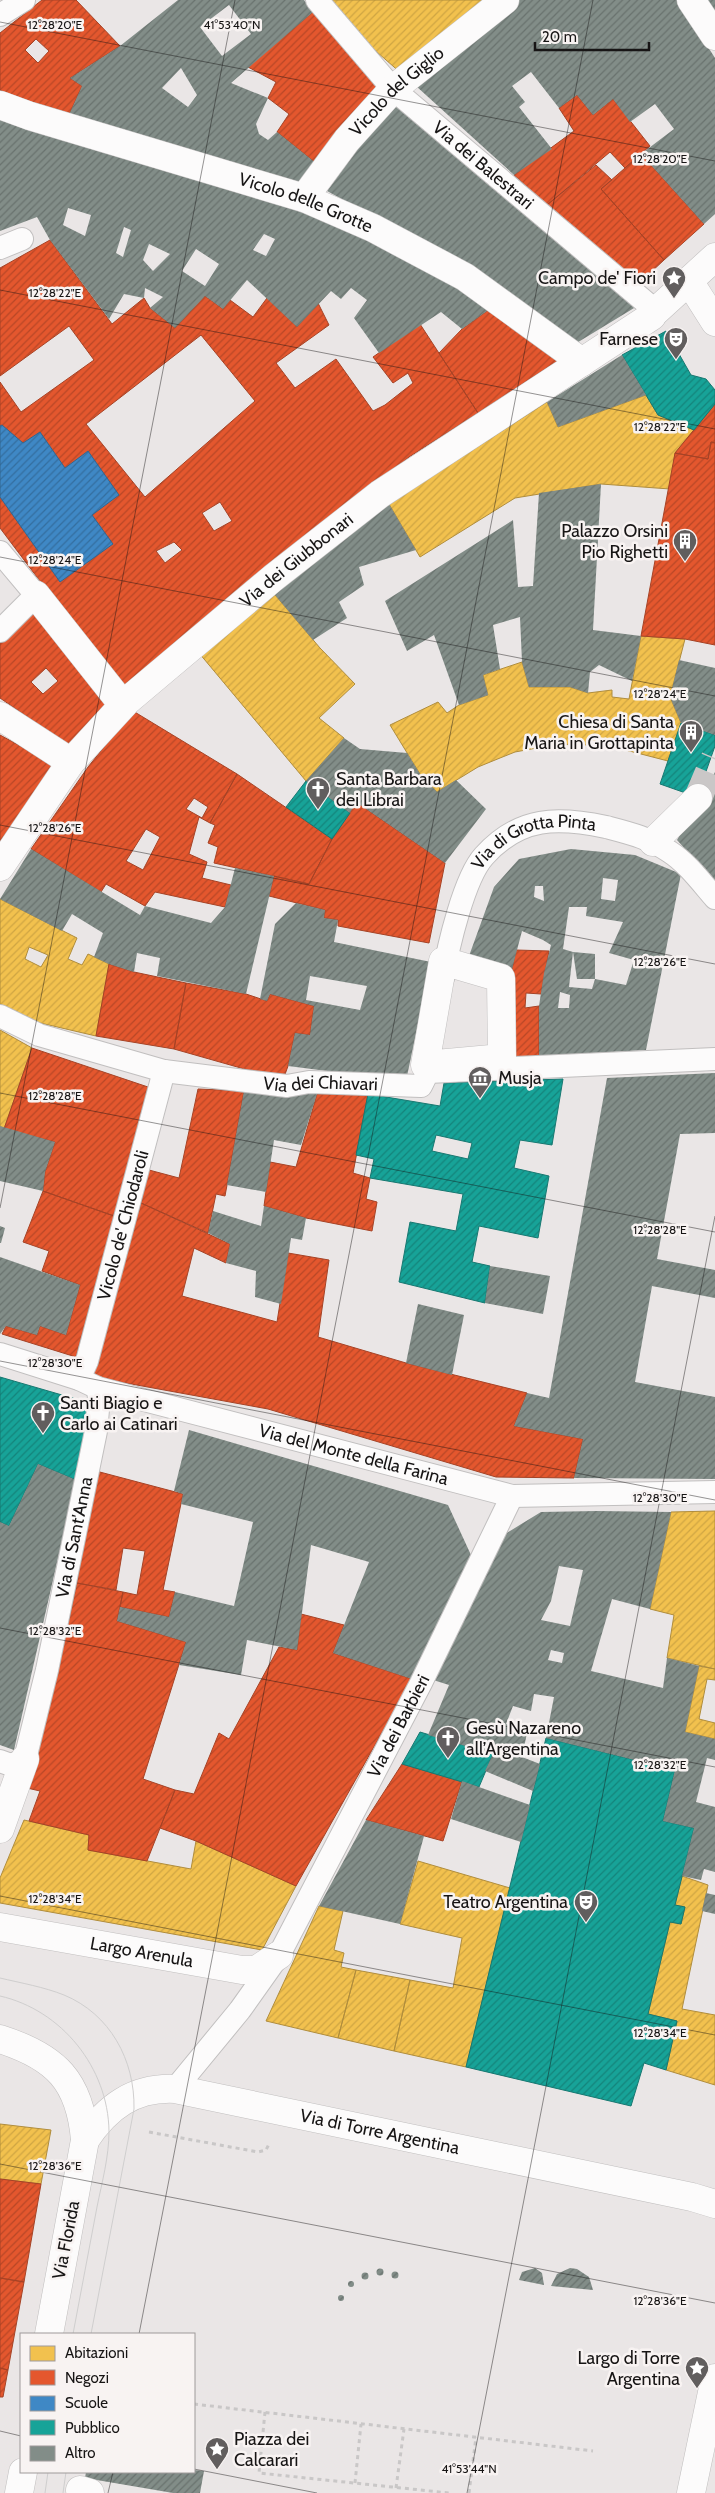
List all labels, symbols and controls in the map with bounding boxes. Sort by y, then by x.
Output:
text: 12°28'20"E [28,17,83,32]
text: 41°53'40"N [204,17,260,32]
scale bar [535,20,649,52]
text: 20 m [542,28,577,46]
street label: Vicolo del Giglio [345,42,449,141]
street label: Via dei Balestrari [428,116,538,214]
text: 12°28'20"E [633,151,688,166]
street label: Vicolo delle Grotte [236,168,376,237]
place icon: Campo de' Fiori [661,265,687,299]
place label: Campo de' Fiori [538,267,656,289]
text: 12°28'22"E [29,285,82,300]
theatre icon: Farnese [663,326,689,360]
place label: Farnese [599,328,658,350]
text: 12°28'22"E [634,419,687,434]
street label: Via dei Giubbonari [235,508,358,612]
place label: Palazzo Orsini Pio Righetti [561,520,668,563]
building icon: Palazzo Orsini Pio Righetti [672,528,698,562]
text: 12°28'24"E [29,552,82,567]
text: 12°28'24"E [634,686,687,701]
place label: Chiesa di Santa Maria in Grottapinta [524,711,674,754]
building icon: Chiesa di Santa Maria in Grottapinta [678,719,704,753]
place label: Santa Barbara dei Librai [336,768,442,811]
church icon: Santa Barbara dei Librai [305,776,331,810]
street label: Via di Grotta Pinta [467,810,598,874]
text: 12°28'26"E [29,820,82,835]
text: 12°28'26"E [634,954,687,969]
museum icon: Musja [467,1065,493,1099]
place label: Musja [498,1067,542,1089]
street label: Via dei Chiavari [262,1071,378,1097]
text: 12°28'28"E [28,1088,82,1103]
street label: Vicolo de' Chiodaroli [93,1148,153,1303]
text: 12°28'28"E [633,1222,687,1237]
text: 12°28'30"E [28,1355,83,1370]
place label: Santi Biagio e Carlo ai Catinari [60,1392,178,1435]
church icon: Santi Biagio e Carlo ai Catinari [30,1400,56,1434]
street label: Via del Monte della Farina [256,1419,451,1490]
street label: Via di Sant'Anna [51,1474,97,1600]
text: 12°28'30"E [633,1490,688,1505]
text: 12°28'32"E [29,1623,82,1638]
street label: Via dei Barbieri [363,1671,434,1781]
place label: Gesù Nazareno all’Argentina [466,1717,581,1760]
church icon: Gesù Nazareno all’Argentina [435,1725,461,1759]
text: 12°28'32"E [634,1757,687,1772]
theatre icon: Teatro Argentina [573,1889,599,1923]
text: 12°28'34"E [28,1891,82,1906]
place label: Teatro Argentina [443,1891,568,1913]
street label: Largo Arenula [88,1932,195,1972]
text: 12°28'34"E [633,2025,687,2040]
street label: Via di Torre Argentina [298,2104,462,2159]
text: 12°28'36"E [28,2158,82,2173]
street label: Via Florida [48,2198,84,2281]
text: 12°28'36"E [633,2293,687,2308]
legend [20,2333,195,2473]
text: Abitazioni [65,2344,128,2362]
place label: Largo di Torre Argentina [578,2347,680,2390]
place icon: Largo di Torre Argentina [684,2355,710,2389]
text: Negozi [65,2369,109,2387]
text: Scuole [65,2394,108,2412]
text: Pubblico [65,2419,120,2437]
place label: Piazza dei Calcarari [234,2428,309,2471]
place icon: Piazza dei Calcarari [204,2436,230,2470]
text: Altro [65,2444,95,2462]
text: 41°53'44"N [441,2461,497,2476]

